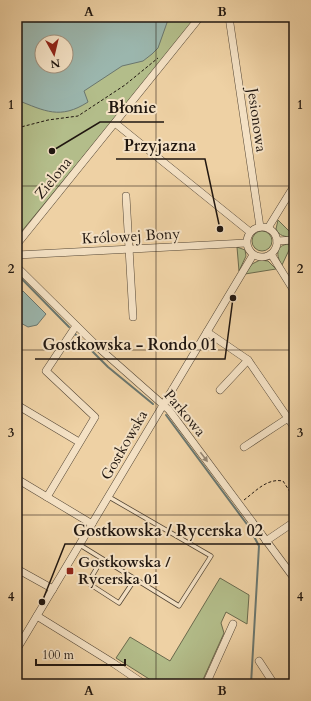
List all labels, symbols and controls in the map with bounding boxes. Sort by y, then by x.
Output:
text: A [84,3,94,21]
text: B [217,3,227,21]
north arrow [34,34,74,74]
text: N [49,55,61,72]
street label: Jesionowa [242,85,271,154]
callout: Błonie [100,94,164,122]
text: 1 [8,96,14,114]
text: 1 [297,96,303,114]
text: Błonie [108,97,156,119]
callout: Przyjazna [116,131,205,159]
text: Przyjazna [124,135,196,157]
street label: Zielona [30,152,76,203]
street label: Królowej Bony [81,223,181,249]
text: 2 [8,260,15,278]
text: 2 [297,260,304,278]
callout: Gostkowska - Rondo 01 [35,331,225,359]
text: Gostkowska - Rondo 01 [43,334,217,356]
street label: Parkowa [160,385,211,441]
street label: Gostkowska [96,406,152,484]
text: 3 [8,424,15,442]
text: 3 [297,424,304,442]
one-way arrow [200,452,208,462]
callout: Gostkowska / Rycerska 02 [65,516,271,544]
text: Gostkowska / Rycerska 02 [73,520,263,542]
place label: Gostkowska / Rycerska 01 [78,552,171,589]
marker: Gostkowska / Rycerska 01 [65,566,75,576]
text: 4 [8,588,15,606]
text: 4 [297,588,304,606]
scale bar [36,641,125,667]
text: 100 m [42,647,75,663]
text: A [84,682,94,700]
text: B [217,682,227,700]

